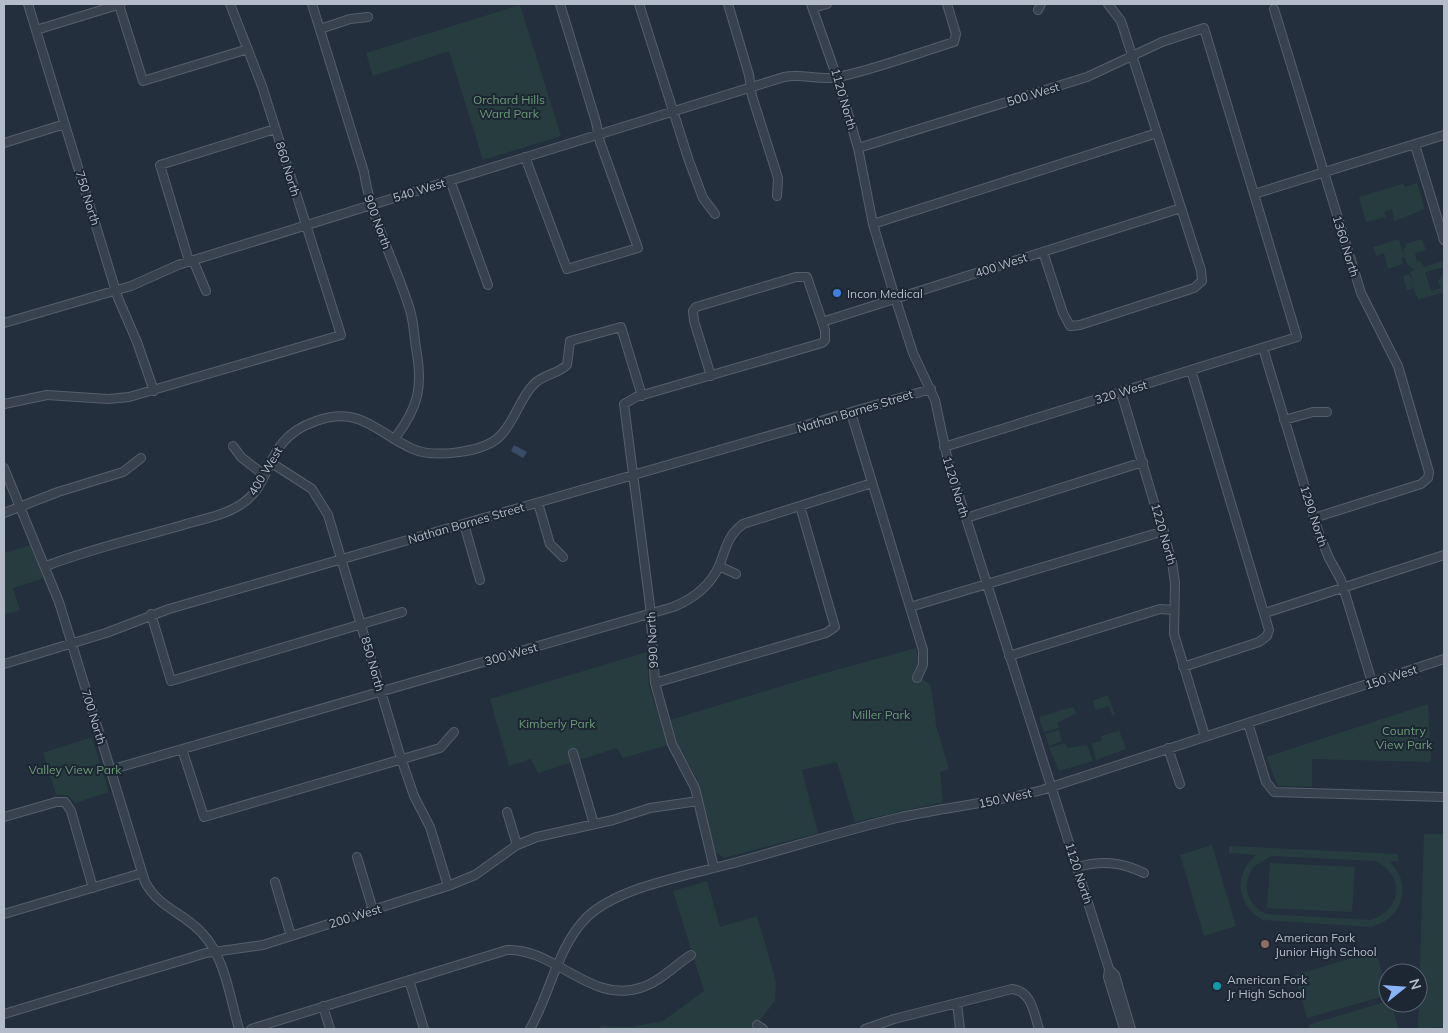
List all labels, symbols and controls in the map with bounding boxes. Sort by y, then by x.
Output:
street label: 1120 North [828,66,860,132]
street label: 500 West [1005,79,1061,109]
park label: Orchard Hills Ward Park [473,92,545,121]
street label: 860 North [273,140,303,198]
street label: 750 North [73,169,103,227]
street label: 540 West [391,175,447,205]
street label: 900 North [361,193,395,251]
street label: 1360 North [1330,213,1362,279]
street label: 400 West [973,250,1029,280]
place label: Incon Medical [847,286,923,301]
marker: Incon Medical [831,287,843,299]
street label: 320 West [1093,377,1149,407]
street label: Nathan Barnes Street [795,386,915,436]
street label: 400 West [245,444,285,498]
street label: 1120 North [940,454,972,520]
street label: 1290 North [1297,483,1331,549]
street label: Nathan Barnes Street [406,499,526,547]
street label: 1220 North [1148,501,1180,567]
street label: 990 North [643,611,661,669]
street label: 850 North [358,635,388,693]
street label: 300 West [483,639,539,669]
street label: 150 West [1363,662,1419,692]
street label: 700 North [79,688,109,746]
park label: Miller Park [852,707,911,722]
park label: Kimberly Park [519,716,596,731]
park label: Country View Park [1376,723,1433,752]
park label: Valley View Park [28,762,122,777]
street label: 150 West [977,785,1033,811]
street label: 1120 North [1062,840,1096,906]
street label: 200 West [327,901,383,931]
place label: American Fork Junior High School [1275,930,1377,959]
marker: American Fork Junior High School [1259,938,1271,950]
north arrow [1378,963,1428,1013]
place label: American Fork Jr High School [1227,972,1308,1001]
text: N [1405,977,1426,992]
marker: American Fork Jr High School [1211,980,1223,992]

